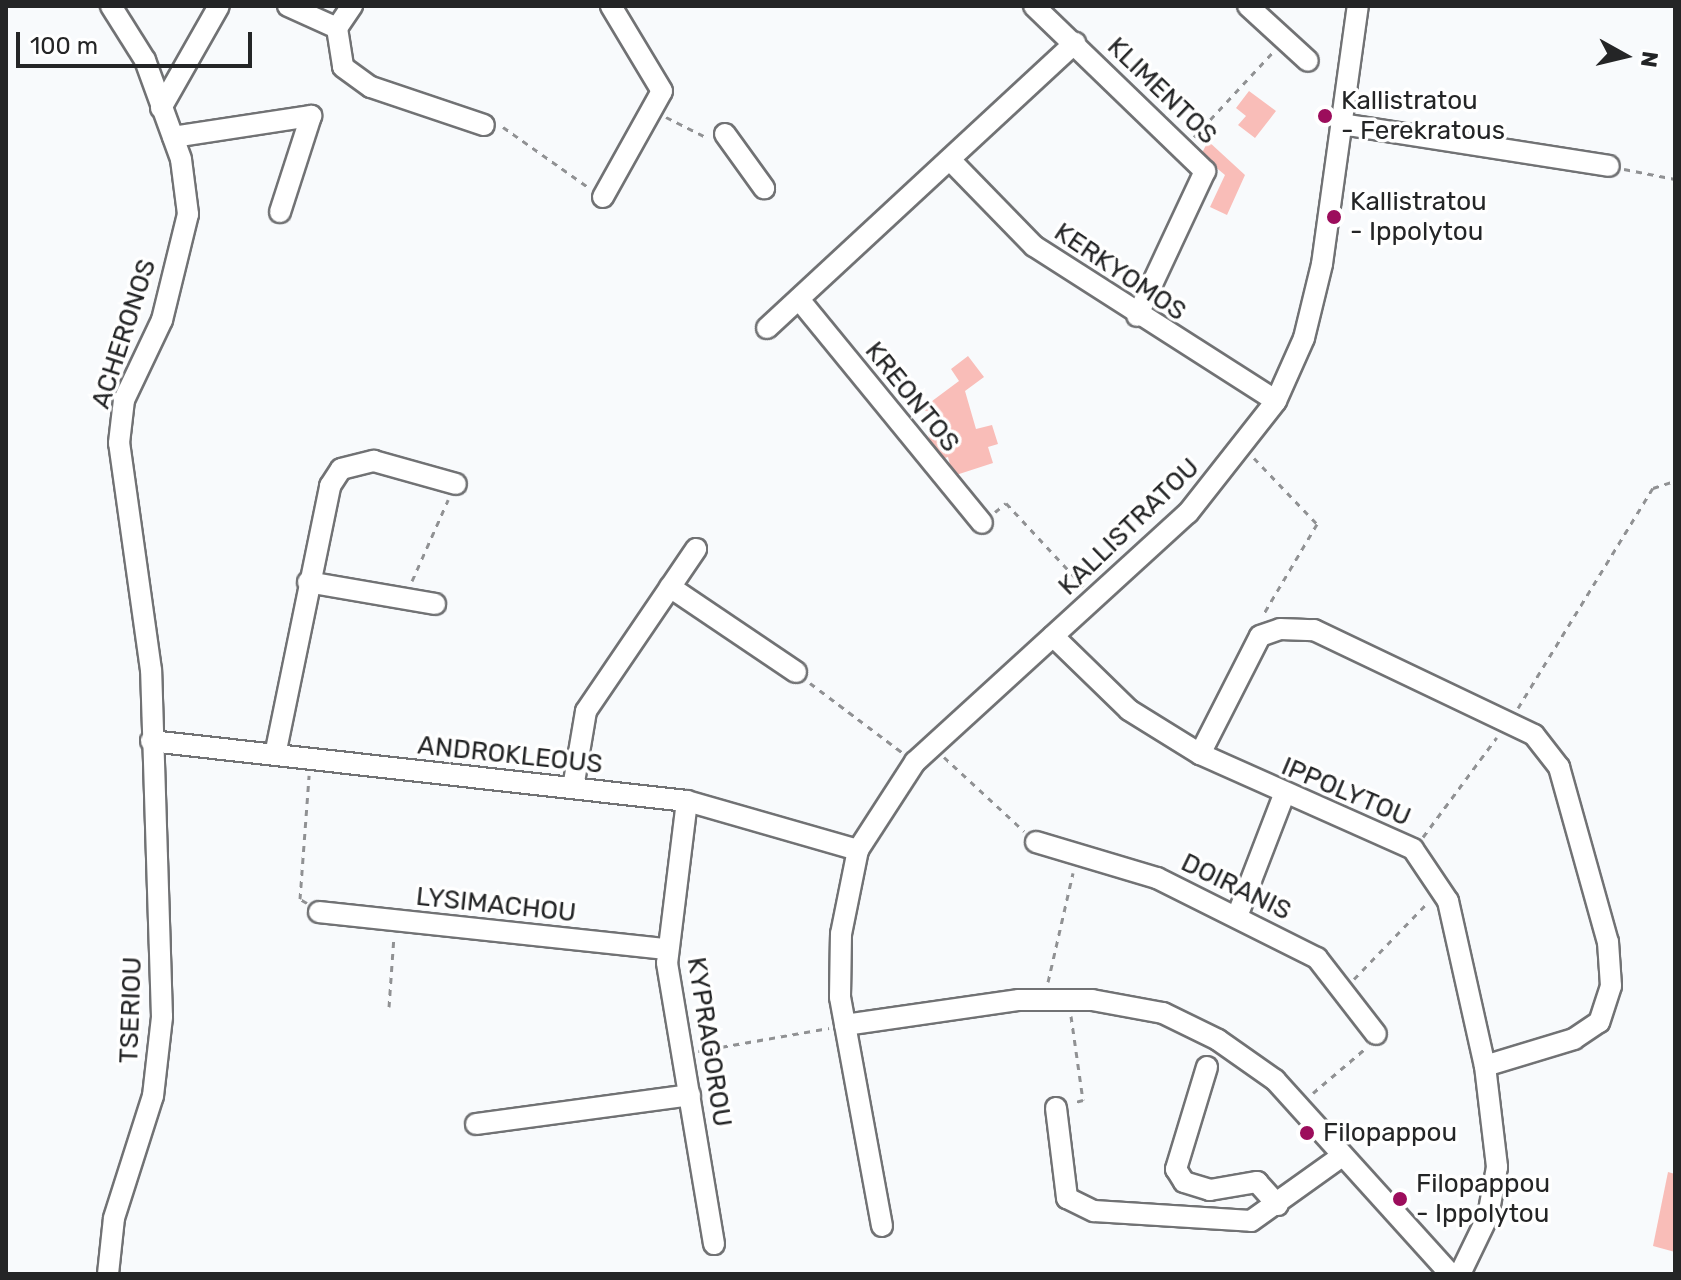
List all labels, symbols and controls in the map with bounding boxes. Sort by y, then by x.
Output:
scale bar [20,16,256,66]
north arrow [1585,16,1665,96]
street label: KLIMENTOS [1101,31,1223,151]
text: 100 m [30,32,98,60]
text: N [1635,50,1664,69]
place label: Kallistratou - Ferekratous [1341,85,1505,146]
marker: Kallistratou - Ferekratous [1316,107,1334,125]
place label: Kallistratou - Ippolytou [1350,186,1487,248]
marker: Kallistratou - Ippolytou [1325,208,1343,226]
street label: KERKYOMOS [1048,217,1192,327]
street label: ACHERONOS [85,255,163,413]
street label: KREONTOS [858,336,966,458]
street label: KALLISTRATOU [1052,452,1206,602]
street label: ANDROKLEOUS [416,730,604,780]
street label: IPPOLYTOU [1277,751,1415,833]
street label: DOIRANIS [1176,847,1296,927]
street label: LYSIMACHOU [414,881,578,929]
street label: KYPRAGOROU [680,955,738,1129]
street label: TSERIOU [114,956,148,1064]
place label: Filopappou [1323,1117,1457,1149]
marker: Filopappou [1298,1124,1316,1142]
place label: Filopappou - Ippolytou [1416,1168,1550,1230]
marker: Filopappou - Ippolytou [1391,1190,1409,1208]

